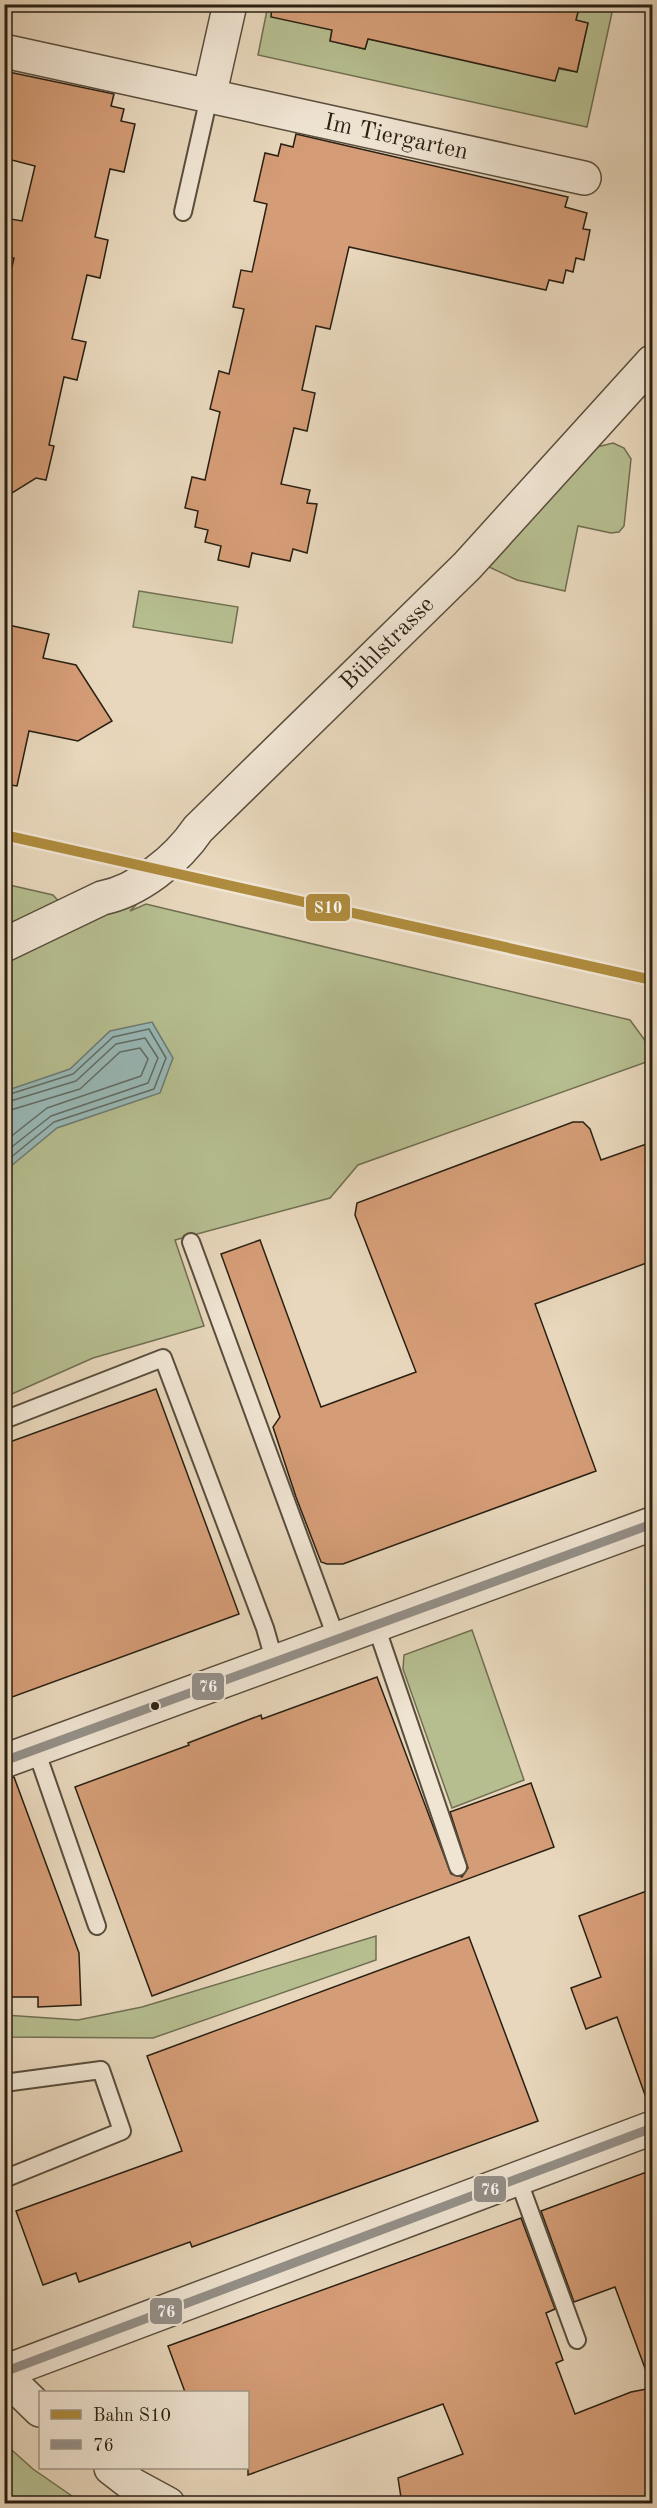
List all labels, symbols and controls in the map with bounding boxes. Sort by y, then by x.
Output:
street label: Im Tiergarten [322,111,470,165]
street label: Bühlstrasse [337,593,439,695]
line badge: S10 [305,893,351,922]
text: S10 [314,901,342,917]
line badge: 76 [191,1672,225,1701]
text: 76 [199,1680,217,1696]
unlabelled marker [149,1700,161,1712]
line badge: 76 [473,2175,507,2203]
text: 76 [481,2183,499,2199]
line badge: 76 [149,2297,183,2325]
text: 76 [157,2305,175,2321]
legend [39,2391,249,2469]
text: Bahn S10 [93,2407,171,2425]
text: 76 [93,2437,114,2455]

